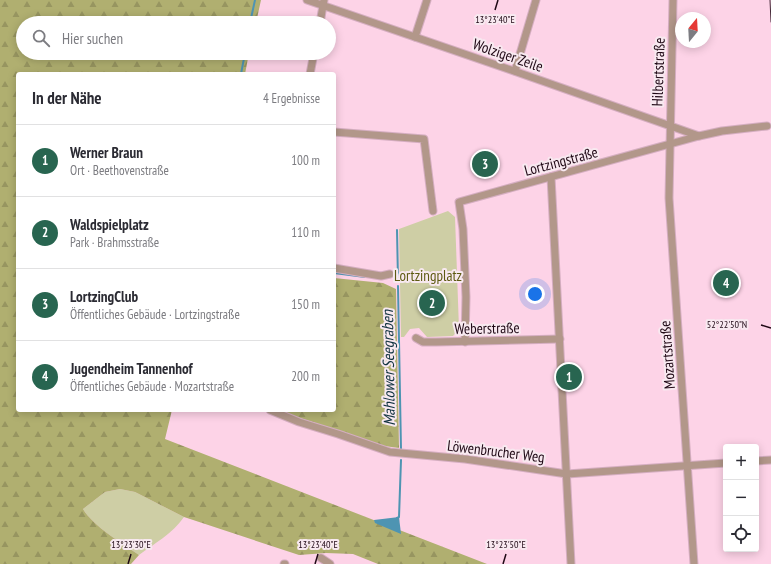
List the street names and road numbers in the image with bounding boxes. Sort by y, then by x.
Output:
street label: Wolziger Zeile [470,34,546,76]
street label: Hilbertstraße [647,37,669,107]
street label: Lortzingstraße [522,142,600,180]
street label: Weberstraße [454,318,520,338]
street label: Mozartstraße [655,320,679,390]
street label: Löwenbrucher Weg [446,436,546,466]

